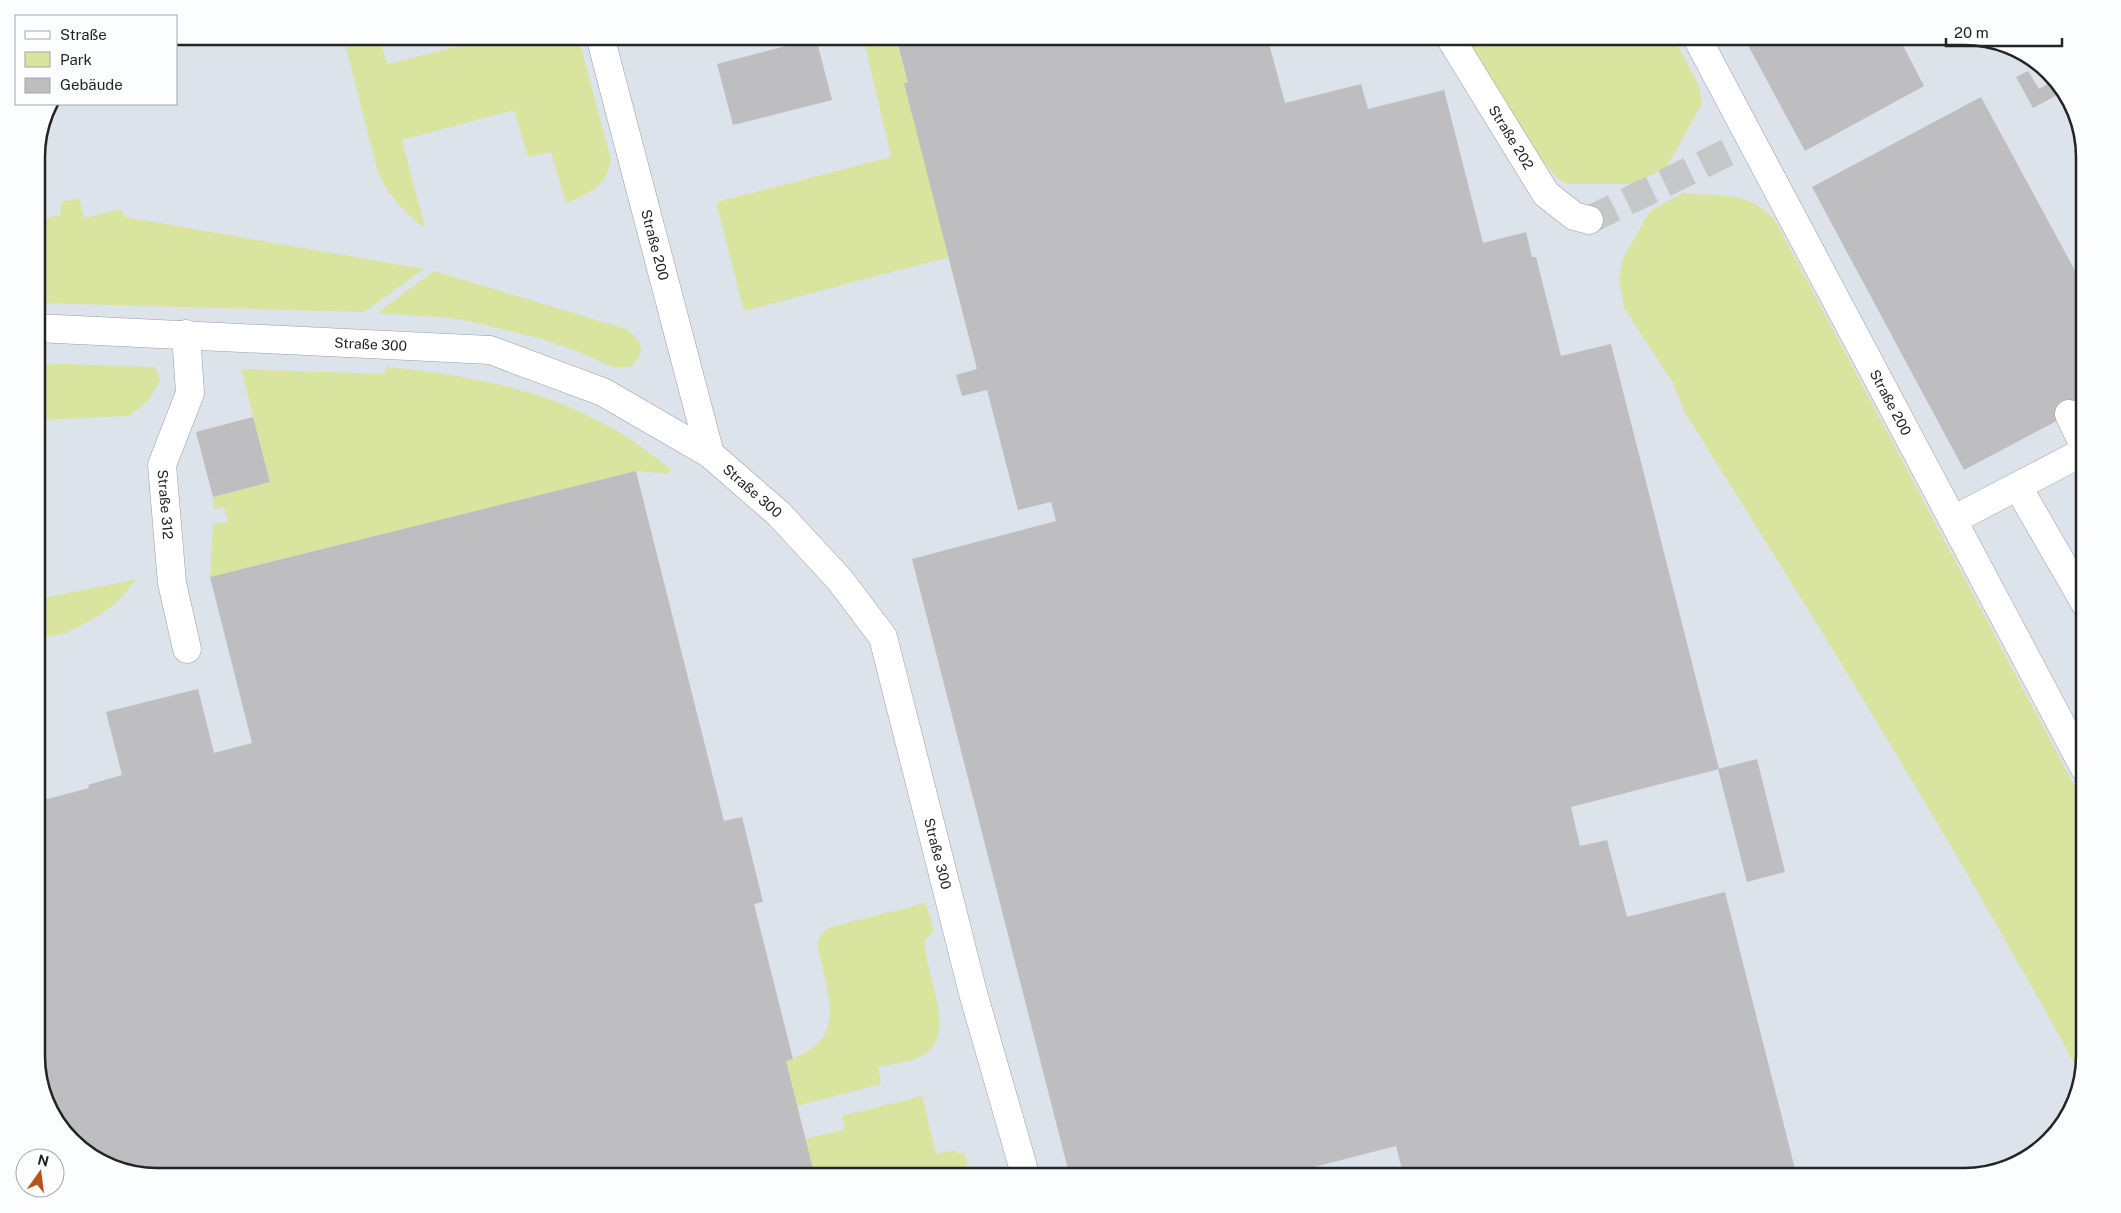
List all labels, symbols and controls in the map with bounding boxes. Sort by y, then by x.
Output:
legend [15,15,178,105]
scale bar [1946,15,2062,47]
text: 20 m [1954,24,1989,41]
text: Straße [60,26,107,43]
text: Park [60,51,92,68]
text: Gebäude [60,76,123,93]
street label: Straße 202 [1486,102,1537,172]
street label: Straße 200 [638,208,672,282]
street label: Straße 300 [334,334,407,354]
street label: Straße 200 [1866,367,1915,438]
street label: Straße 300 [720,461,785,521]
street label: Straße 312 [154,469,176,540]
street label: Straße 300 [921,816,954,891]
north arrow [15,1148,65,1198]
text: N [36,1151,50,1169]

